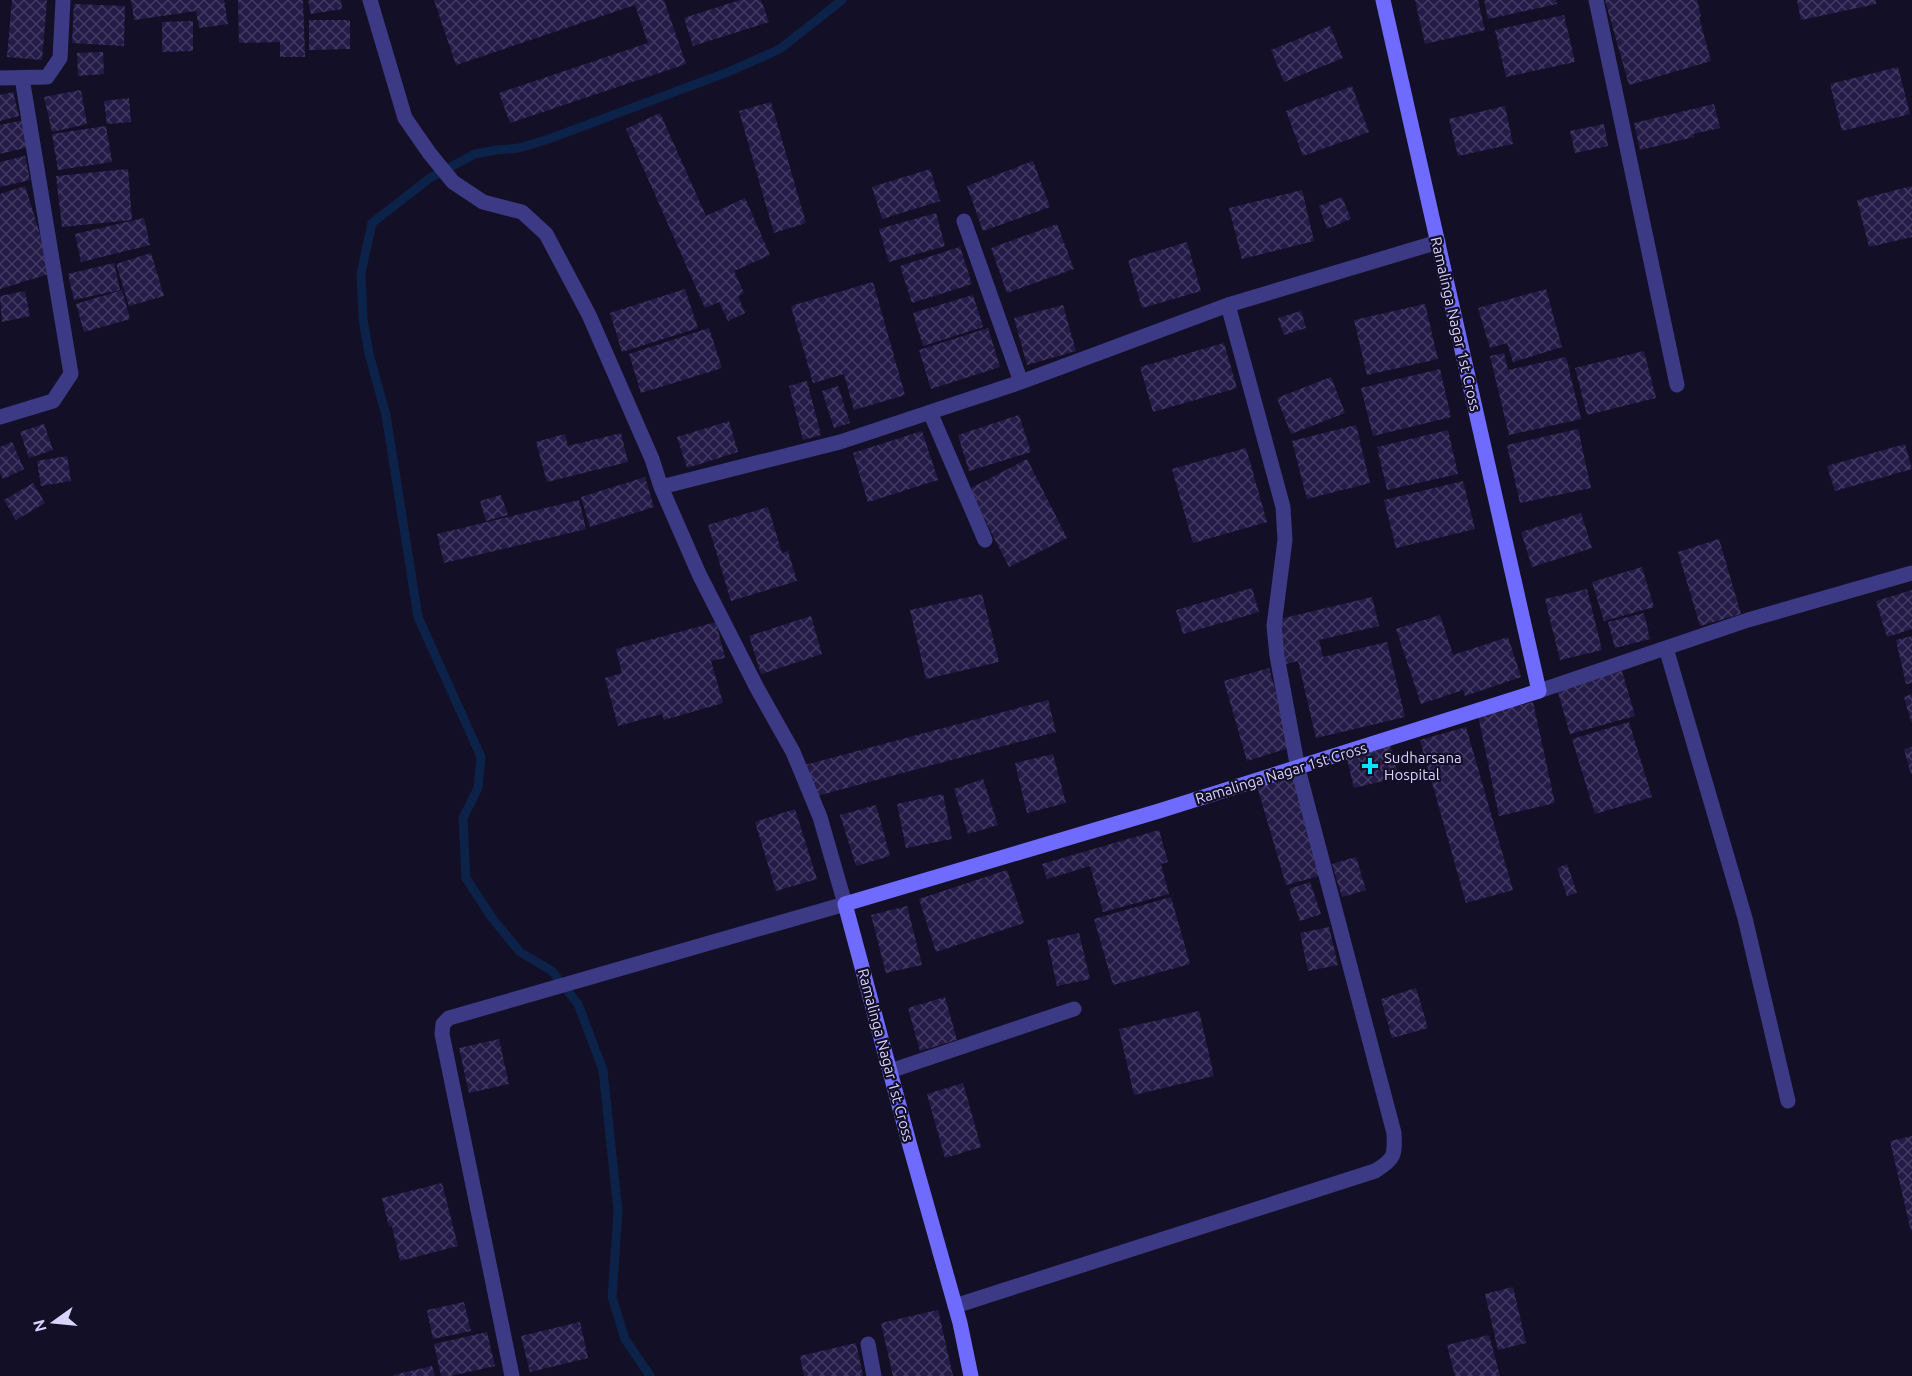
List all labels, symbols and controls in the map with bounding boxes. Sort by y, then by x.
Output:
street label: Ramalinga Nagar 1st Cross [1428,235,1484,413]
street label: Ramalinga Nagar 1st Cross [1193,739,1369,807]
place label: Sudharsana Hospital [1384,749,1462,783]
marker: Sudharsana Hospital [1361,757,1379,775]
street label: Ramalinga Nagar 1st Cross [855,967,917,1143]
north arrow [24,1292,84,1352]
text: N [29,1318,50,1334]

